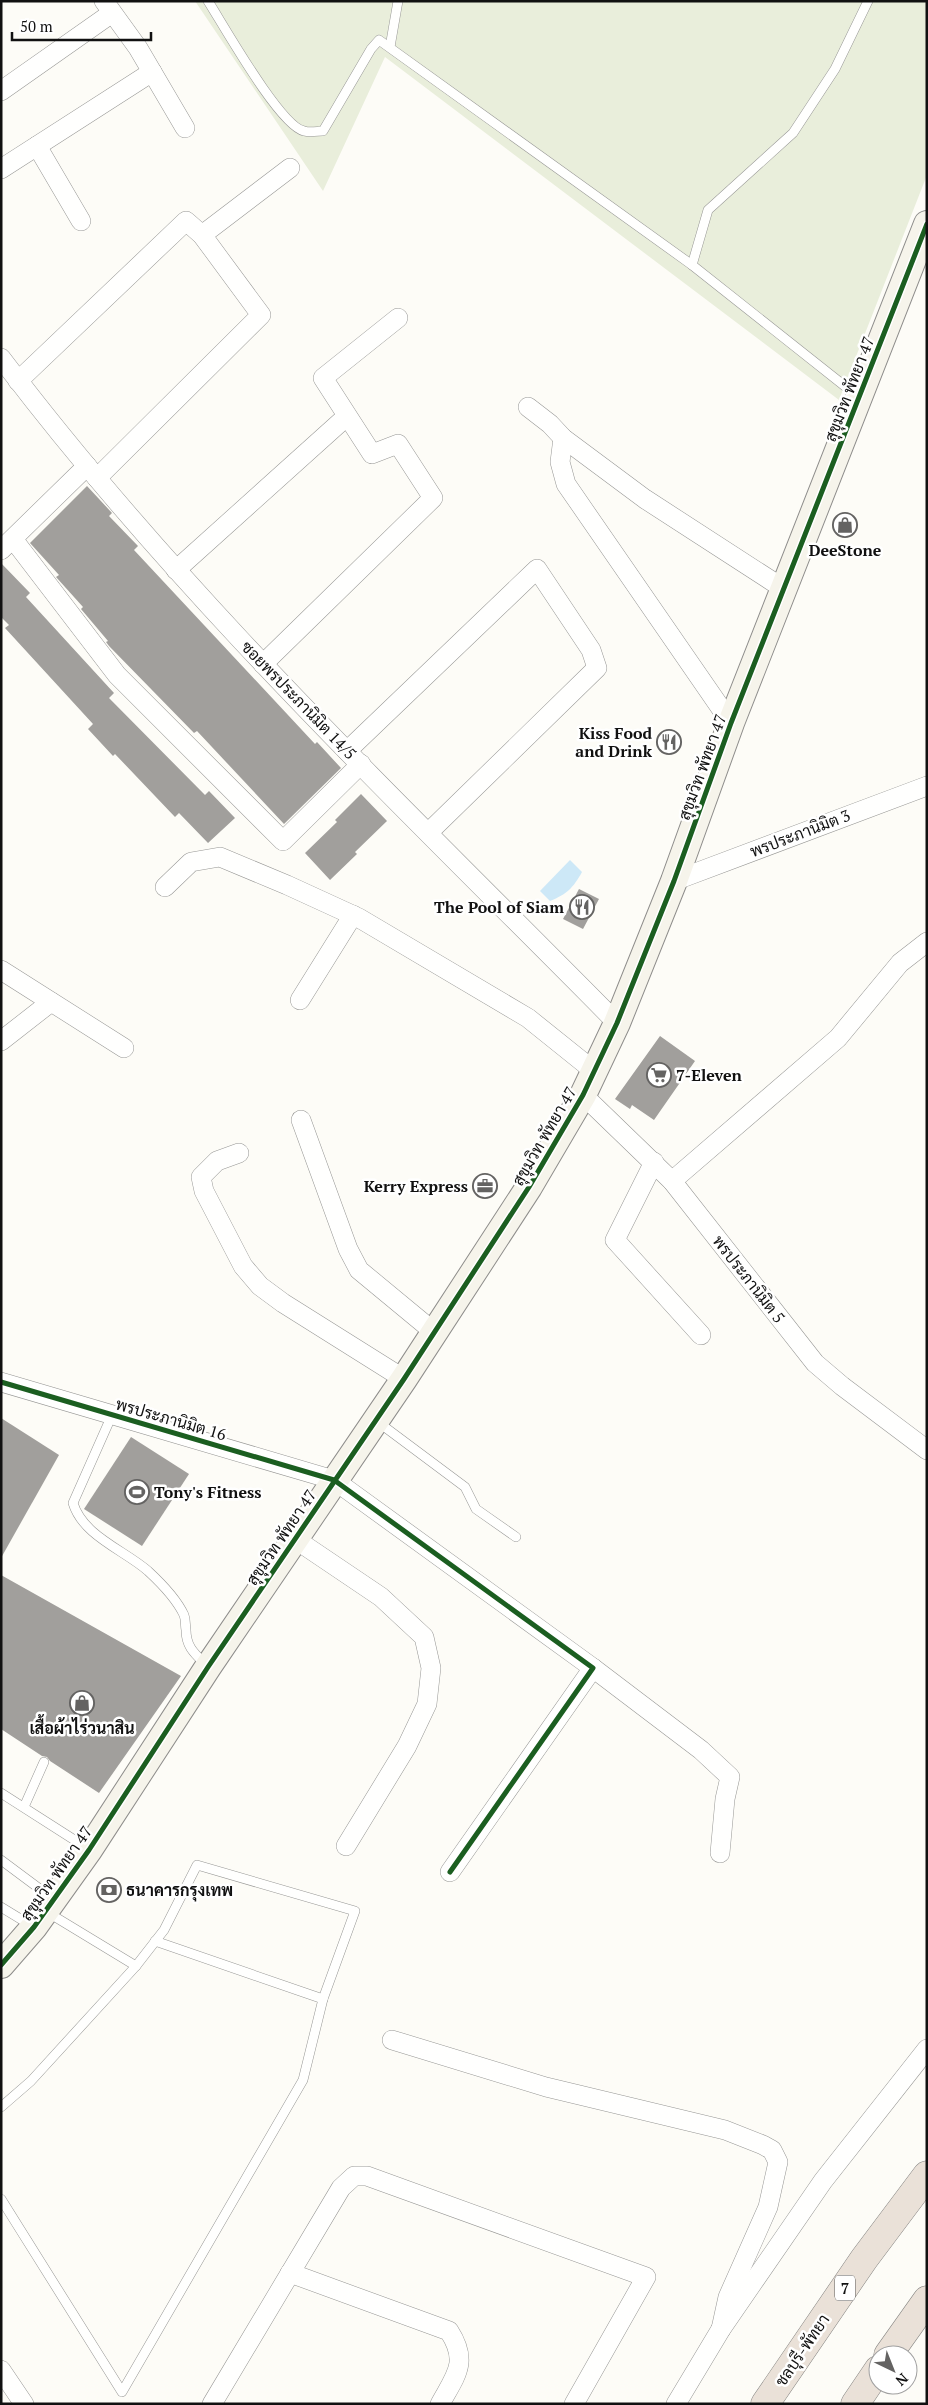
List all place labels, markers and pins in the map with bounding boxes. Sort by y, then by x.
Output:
shop icon: DeeStone [832,512,858,538]
place label: DeeStone [809,539,882,561]
place label: Kiss Food and Drink [575,722,653,762]
restaurant icon: Kiss Food and Drink [656,729,682,755]
restaurant icon: The Pool of Siam [569,894,595,920]
place label: The Pool of Siam [434,896,564,918]
supermarket icon: 7-Eleven [646,1062,672,1088]
place label: 7-Eleven [676,1064,743,1086]
office icon: Kerry Express [472,1173,498,1199]
place label: Kerry Express [364,1175,468,1197]
sports icon: Tony's Fitness [124,1479,150,1505]
place label: Tony's Fitness [154,1481,261,1503]
shop icon: เสื้อผ้าไร่วนาสิน [69,1690,95,1716]
place label: เสื้อผ้าไร่วนาสิน [29,1714,135,1739]
bank icon: ธนาคารกรุงเทพ [96,1877,122,1903]
place label: ธนาคารกรุงเทพ [126,1879,233,1902]

